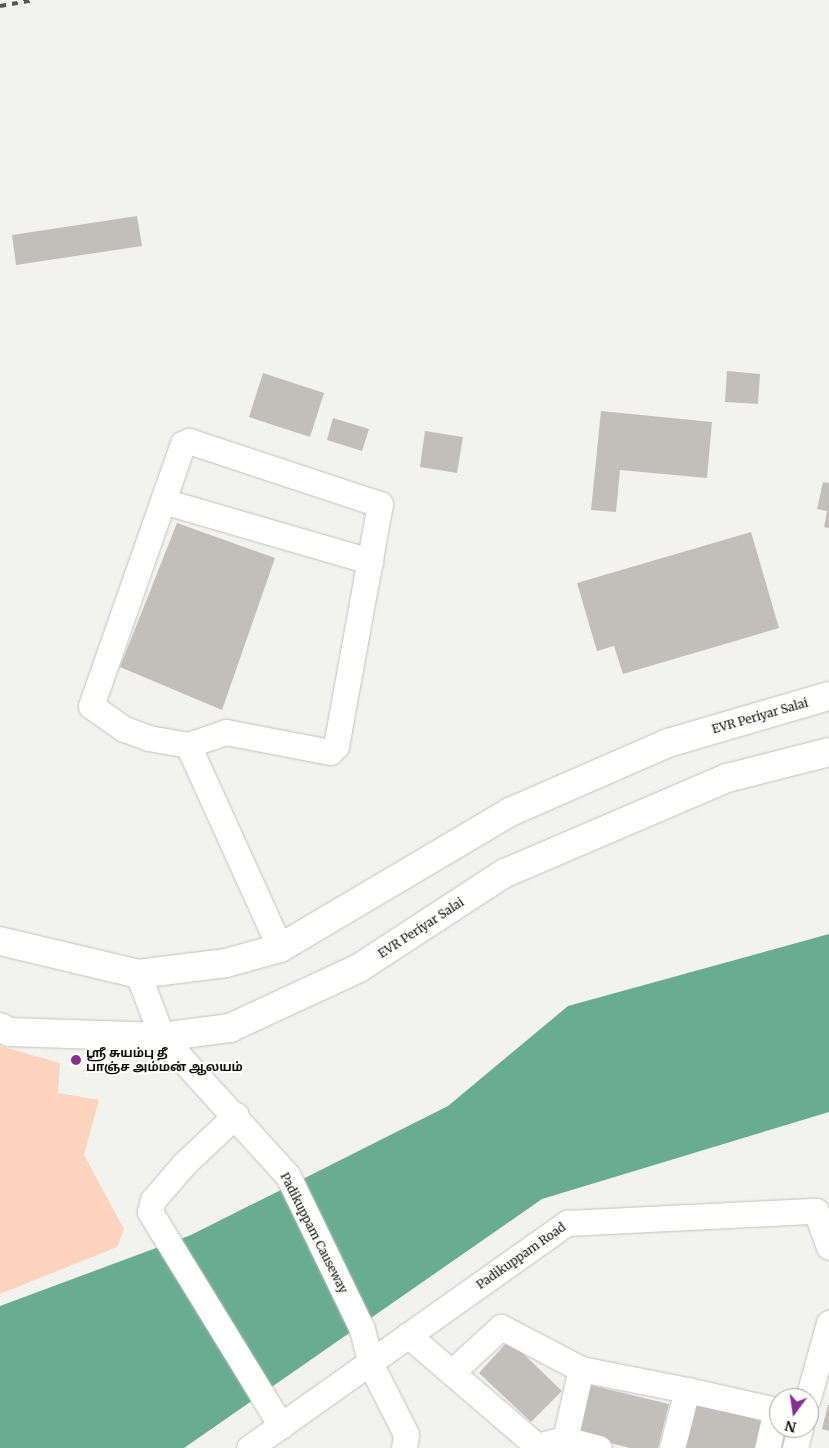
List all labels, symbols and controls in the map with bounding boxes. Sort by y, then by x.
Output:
street label: EVR Periyar Salai [710,695,810,737]
street label: EVR Periyar Salai [375,895,467,961]
place label: ஶ்ரீ சுயம்பு தீ பாஞ்ச அம்மன் ஆலயம் [86,1046,243,1074]
marker: ஶ்ரீ சுயம்பு தீ பாஞ்ச அம்மன் ஆலயம் [70,1054,82,1066]
street label: Padikuppam Causeway [277,1170,351,1296]
street label: Padikuppam Road [474,1220,568,1292]
north arrow [769,1388,819,1438]
text: N [783,1417,798,1437]

